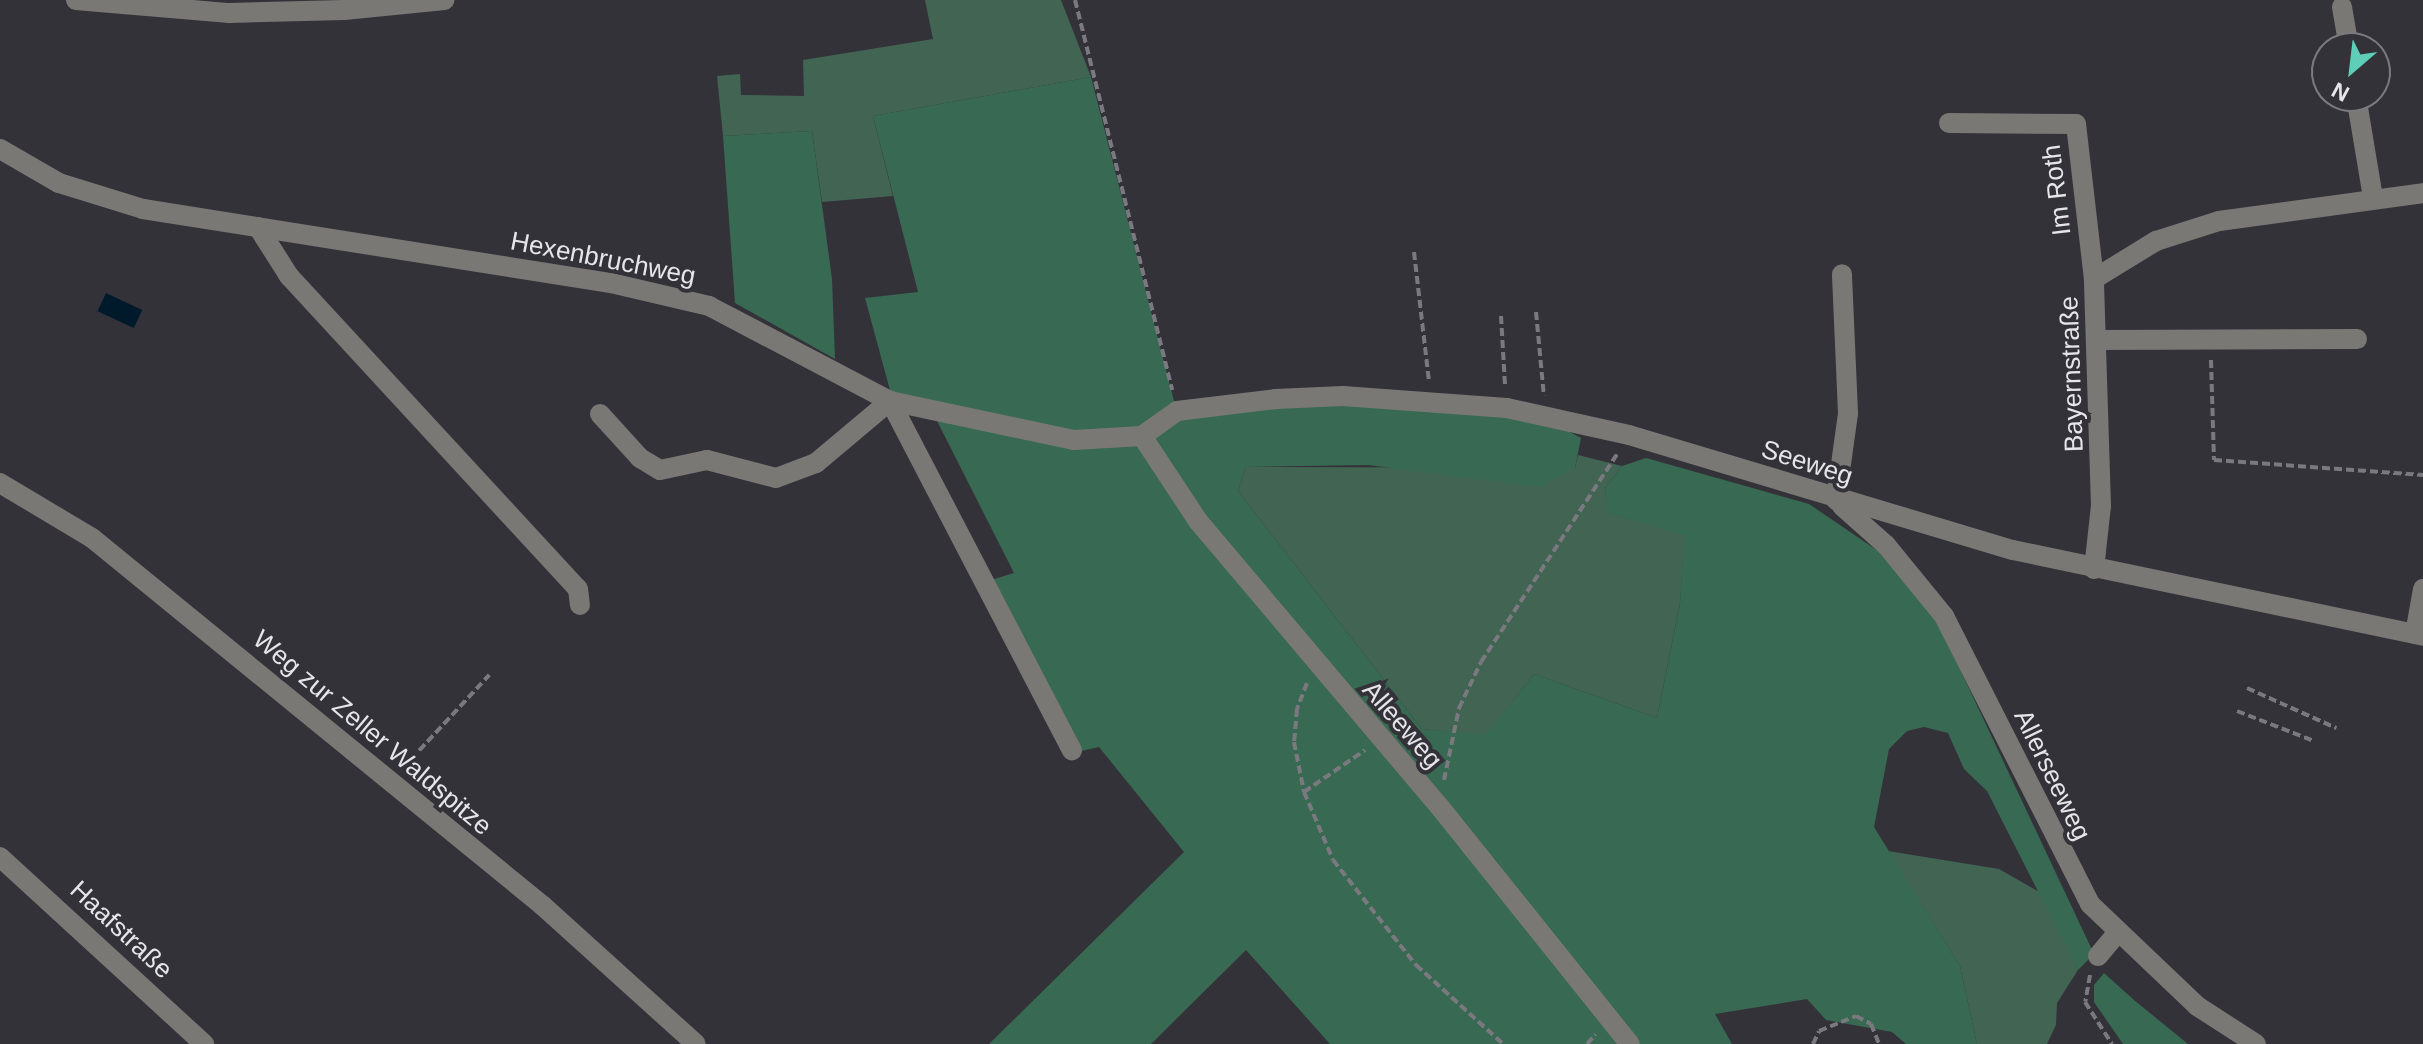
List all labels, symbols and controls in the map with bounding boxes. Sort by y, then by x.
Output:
north arrow [2311,32,2391,112]
text: N [2328,77,2353,107]
street label: Im Roth [2036,143,2078,237]
street label: Hexenbruchweg [508,226,698,292]
street label: Bayernstraße [2054,295,2090,453]
street label: Seeweg [1757,434,1857,492]
street label: Weg zur Zeller Waldspitze [246,624,498,842]
street label: Alleeweg [1356,675,1448,775]
street label: Allerseeweg [2007,705,2097,845]
street label: Haafstraße [63,875,179,985]

